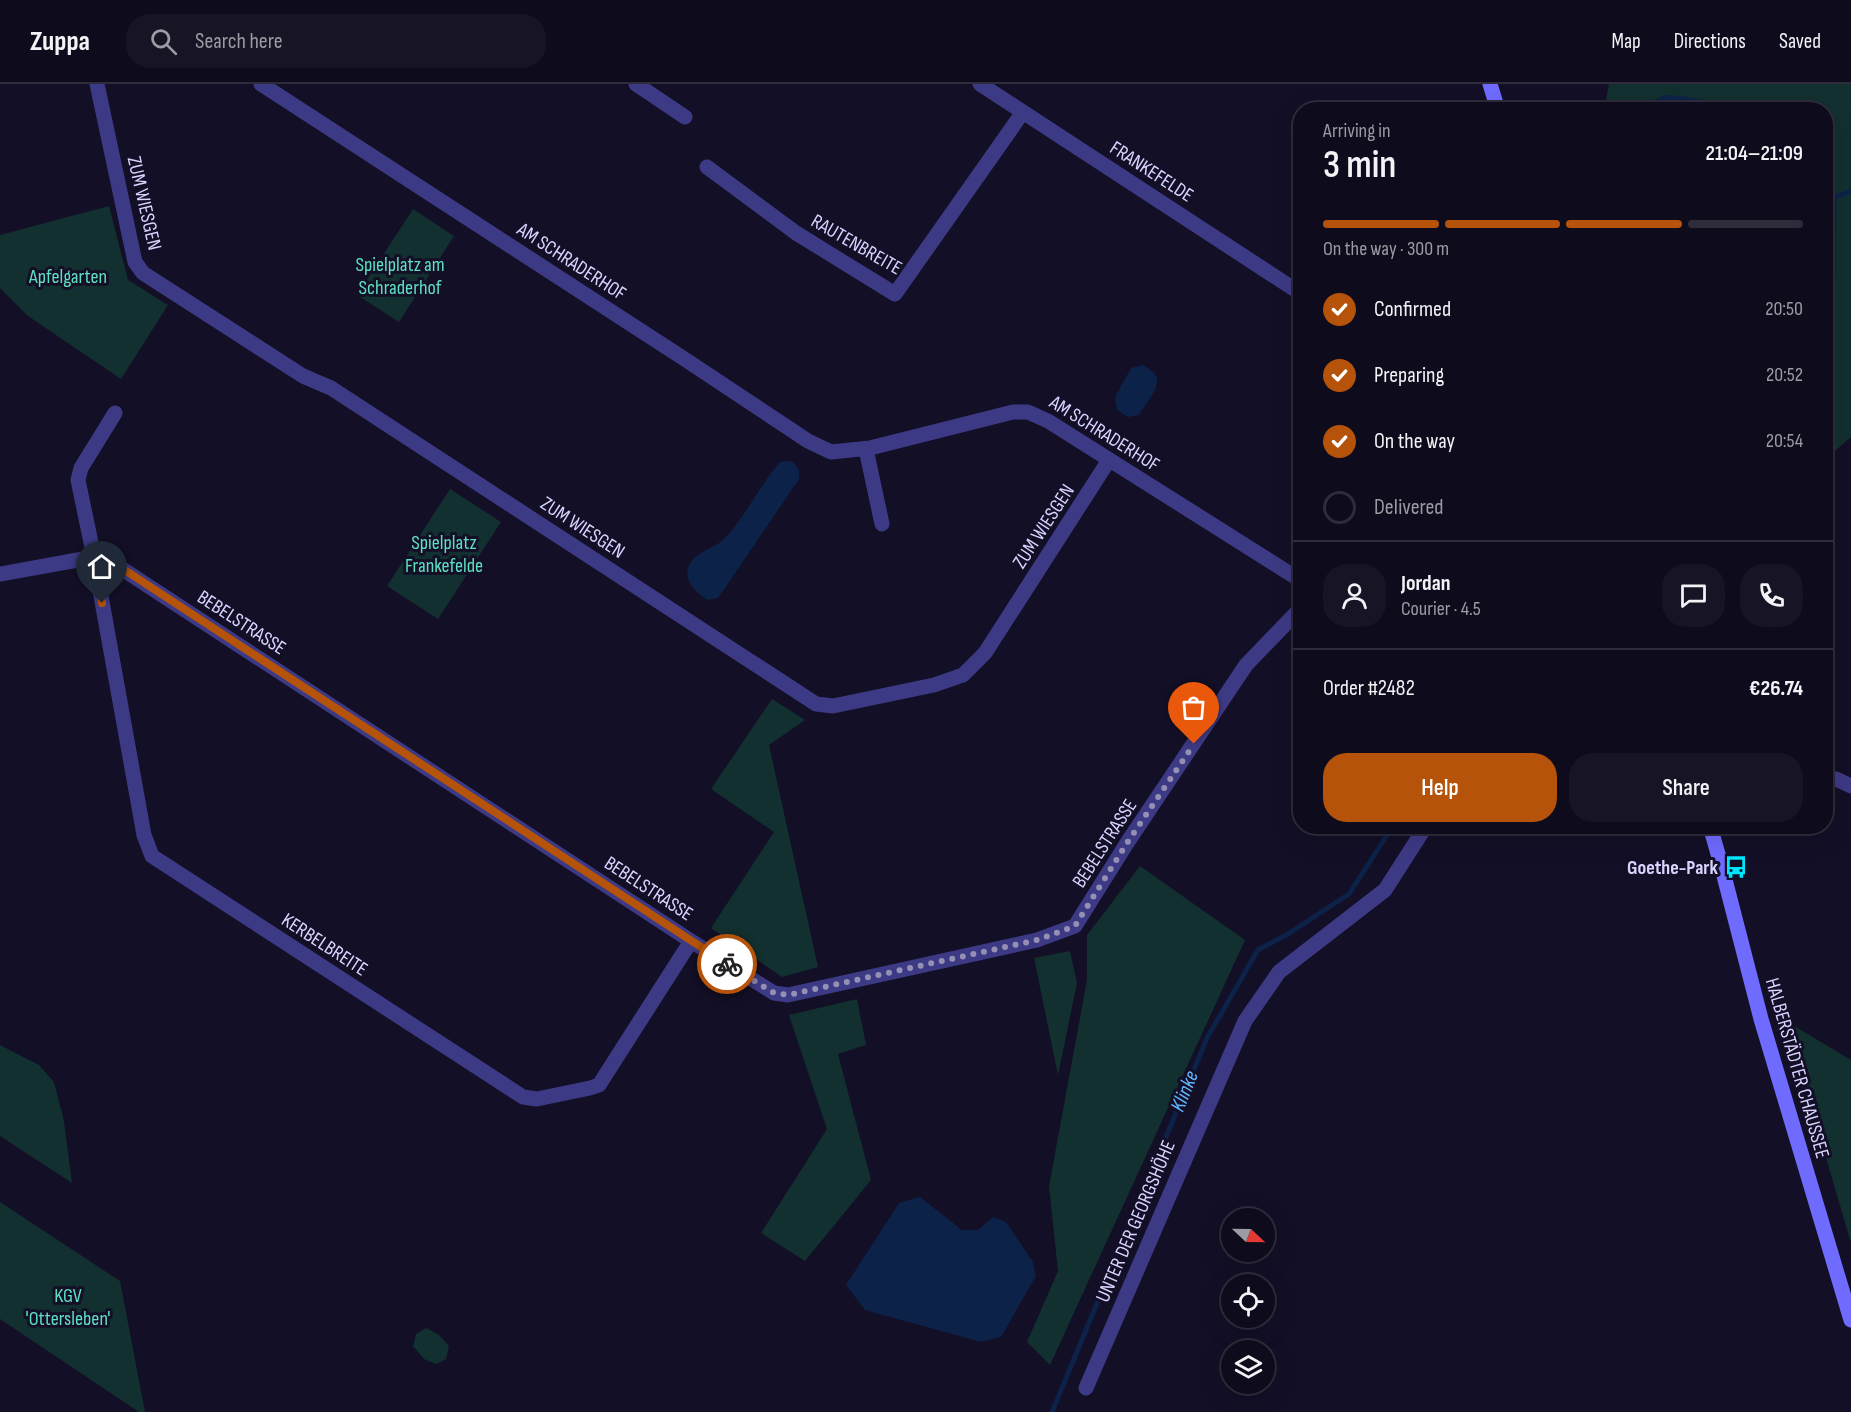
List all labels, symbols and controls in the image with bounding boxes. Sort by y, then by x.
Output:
search box [126,14,546,68]
text: Zuppa [30,25,90,58]
icon: search [147,25,180,58]
text: Search here [195,28,283,55]
text: Map [1611,29,1641,54]
text: Directions [1674,29,1746,54]
text: Saved [1779,29,1821,54]
text: Arriving in [1323,119,1391,143]
street label: FRANKEFELDE [1105,136,1198,208]
text: 21:04–21:09 [1706,140,1803,167]
text: 3 min [1323,142,1396,189]
street label: ZUM WIESGEN [122,154,166,252]
street label: RAUTENBREITE [807,209,906,280]
street label: AM SCHRADERHOF [512,217,630,306]
text: On the way · 300 m [1323,237,1449,261]
park label: Spielplatz am Schraderhof [355,253,445,300]
park label: Apfelgarten [28,265,107,289]
icon: check [1323,293,1356,326]
text: Confirmed [1374,296,1451,323]
text: 20:50 [1765,297,1803,321]
icon: check [1323,359,1356,392]
text: Preparing [1374,362,1444,389]
text: 20:52 [1766,363,1803,387]
street label: AM SCHRADERHOF [1044,390,1164,477]
icon: check [1323,425,1356,458]
text: On the way [1374,428,1455,455]
text: 20:54 [1766,429,1803,453]
street label: ZUM WIESGEN [1008,480,1080,573]
street label: ZUM WIESGEN [536,492,629,564]
text: Delivered [1374,494,1443,521]
park label: Spielplatz Frankefelde [405,531,483,578]
pin [76,541,127,603]
icon: home [85,550,118,583]
button: person [1323,564,1386,627]
button: chat [1662,564,1725,627]
button: phone [1740,564,1803,627]
text: Jordan [1401,570,1450,597]
street label: BEBELSTRASSE [193,585,290,660]
text: Courier · 4.5 [1401,597,1481,621]
text: Order #2482 [1323,675,1415,702]
text: €26.74 [1749,675,1803,702]
pin [1168,682,1219,744]
icon: bag [1177,691,1210,724]
button: Help [1323,753,1557,822]
button: Share [1569,753,1803,822]
street label: BEBELSTRASSE [1067,795,1142,892]
street label: BEBELSTRASSE [600,851,697,926]
bus stop icon: Goethe-Park [1723,854,1749,880]
place label: Goethe-Park [1627,856,1719,880]
street label: KERBELBREITE [277,908,372,982]
courier [697,934,757,994]
icon: bike [711,948,744,981]
street label: HALBERSTÄDTER CHAUSSEE [1760,975,1834,1161]
water label: Klinke [1165,1067,1204,1115]
street label: UNTER DER GEORGSHÖHE [1091,1137,1181,1306]
north arrow [1221,1208,1275,1262]
map controls [1221,1208,1275,1394]
button: locate [1221,1274,1275,1328]
park label: KGV 'Ottersleben' [26,1284,110,1331]
button: layers [1221,1340,1275,1394]

